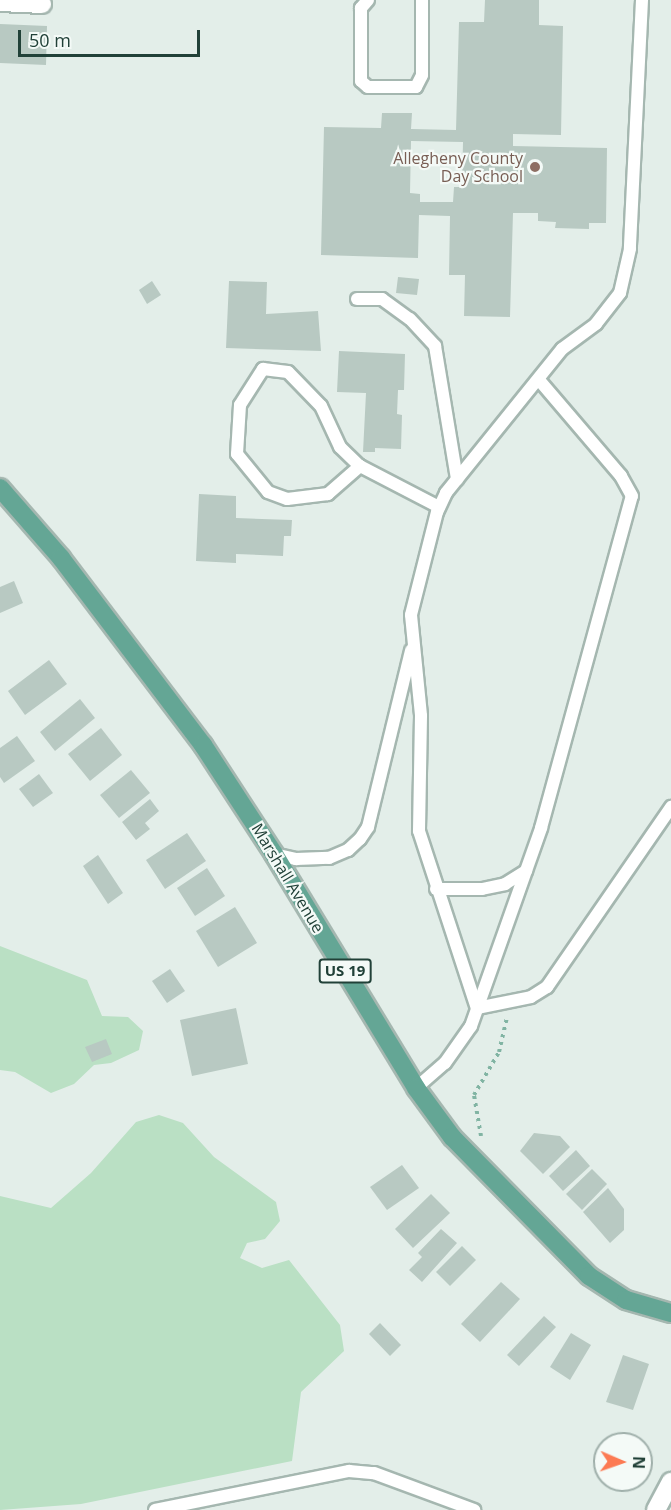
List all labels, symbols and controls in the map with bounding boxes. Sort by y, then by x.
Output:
scale bar [21,18,202,56]
text: 50 m [29,28,71,52]
place label: Allegheny County Day School [393,148,523,186]
marker: Allegheny County Day School [528,160,542,174]
street label: Marshall Avenue [248,820,328,936]
road number: US 19 [318,959,372,983]
north arrow [593,1432,653,1492]
text: N [628,1456,650,1469]

